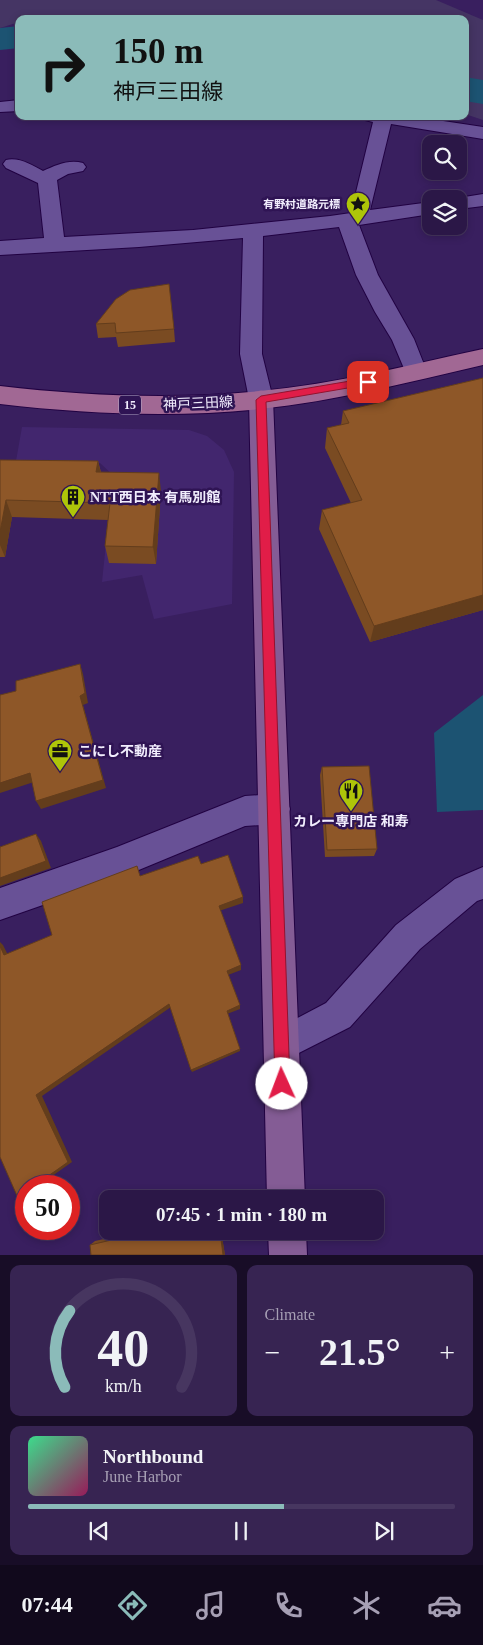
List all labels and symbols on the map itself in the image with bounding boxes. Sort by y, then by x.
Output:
place icon: 有野村道路元標 [345,191,371,225]
place label: 有野村道路元標 [263,198,340,210]
pin [347,361,389,403]
street label: 神戸三田線 [163,394,233,413]
road number: 15 [119,396,141,414]
building icon: NTT西日本 有馬別館 [60,484,86,518]
place label: NTT西日本 有馬別館 [90,490,220,505]
office icon: こにし不動産 [47,738,73,772]
place label: こにし不動産 [78,744,162,759]
restaurant icon: カレー専門店 和寿 [338,778,364,812]
place label: カレー専門店 和寿 [293,813,409,829]
position arrow [255,1057,307,1109]
speed limit sign: 50 [15,1175,80,1240]

